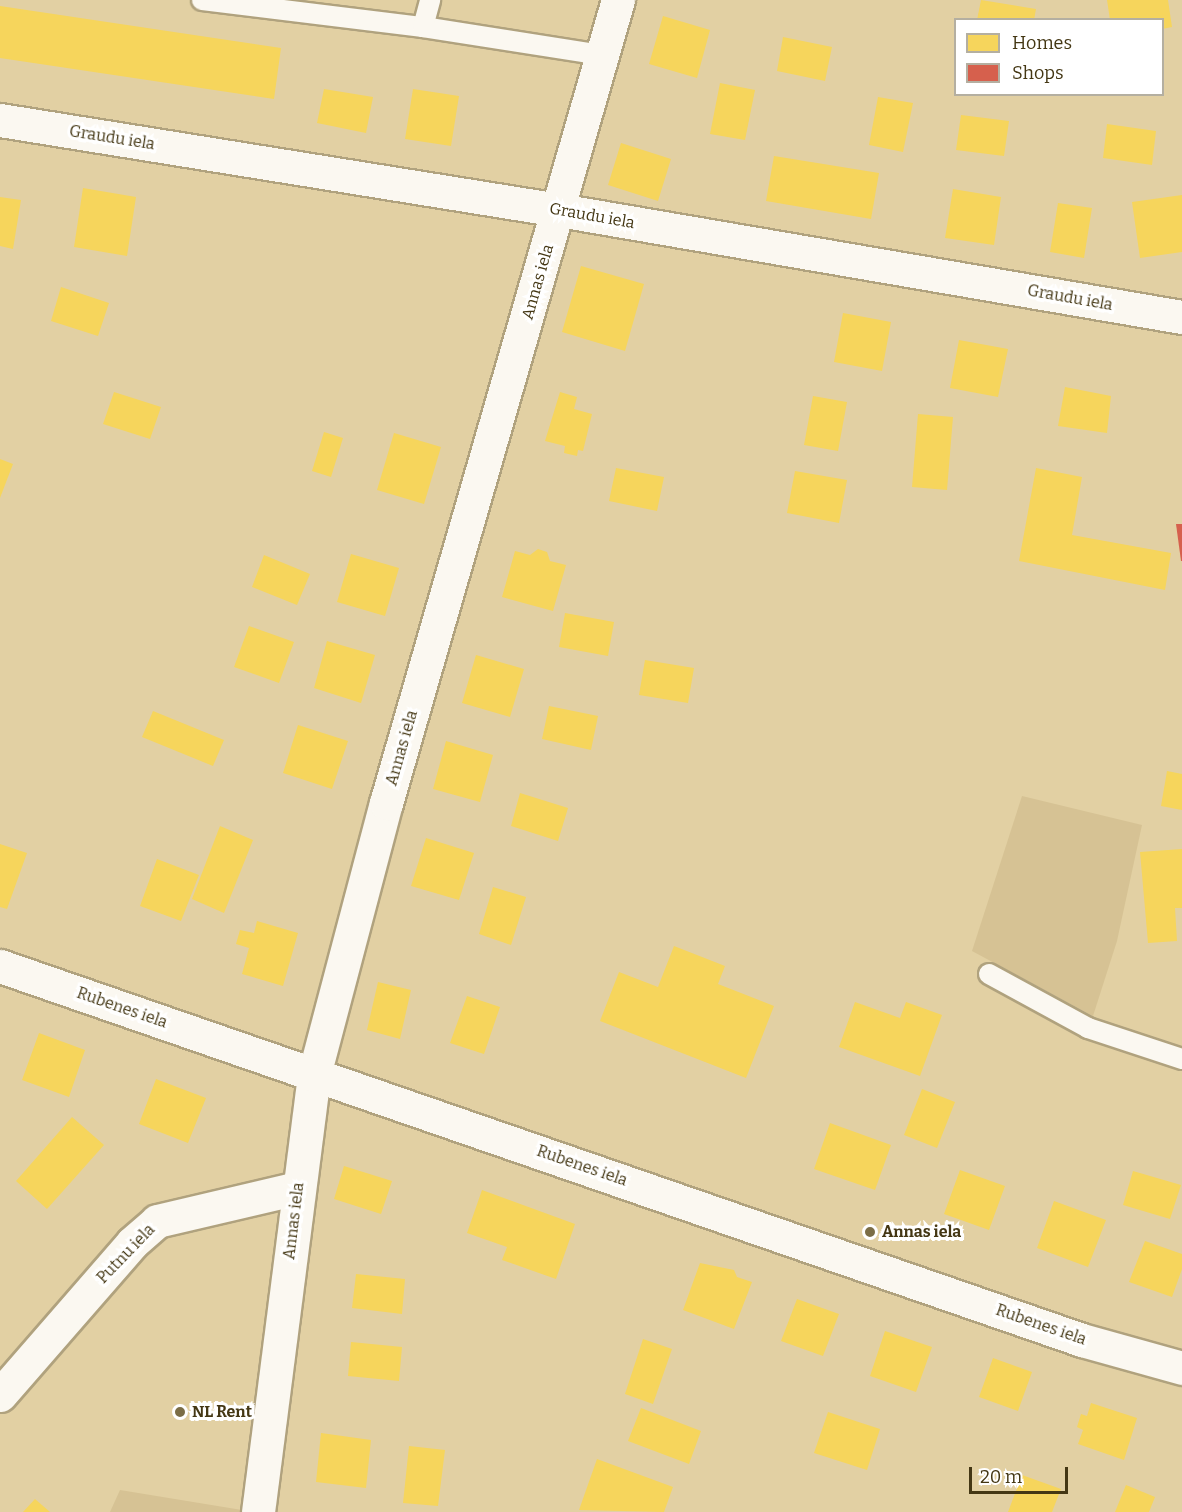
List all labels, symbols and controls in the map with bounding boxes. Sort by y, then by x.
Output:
legend [954,18,1164,96]
text: Homes [1012,32,1072,54]
text: Shops [1012,62,1064,84]
street label: Graudu iela [68,122,156,154]
street label: Graudu iela [548,199,636,233]
street label: Annas iela [518,242,558,322]
street label: Graudu iela [1026,281,1114,315]
street label: Annas iela [382,708,422,788]
street label: Rubenes iela [74,984,170,1032]
street label: Rubenes iela [534,1142,630,1190]
street label: Annas iela [280,1181,308,1261]
street label: Putnu iela [93,1220,159,1288]
place label: Annas iela [882,1222,961,1242]
marker: Annas iela [863,1225,877,1239]
street label: Rubenes iela [993,1301,1089,1349]
place label: NL Rent [192,1402,252,1422]
marker: NL Rent [173,1405,187,1419]
scale bar [972,1455,1071,1493]
text: 20 m [980,1466,1022,1488]

